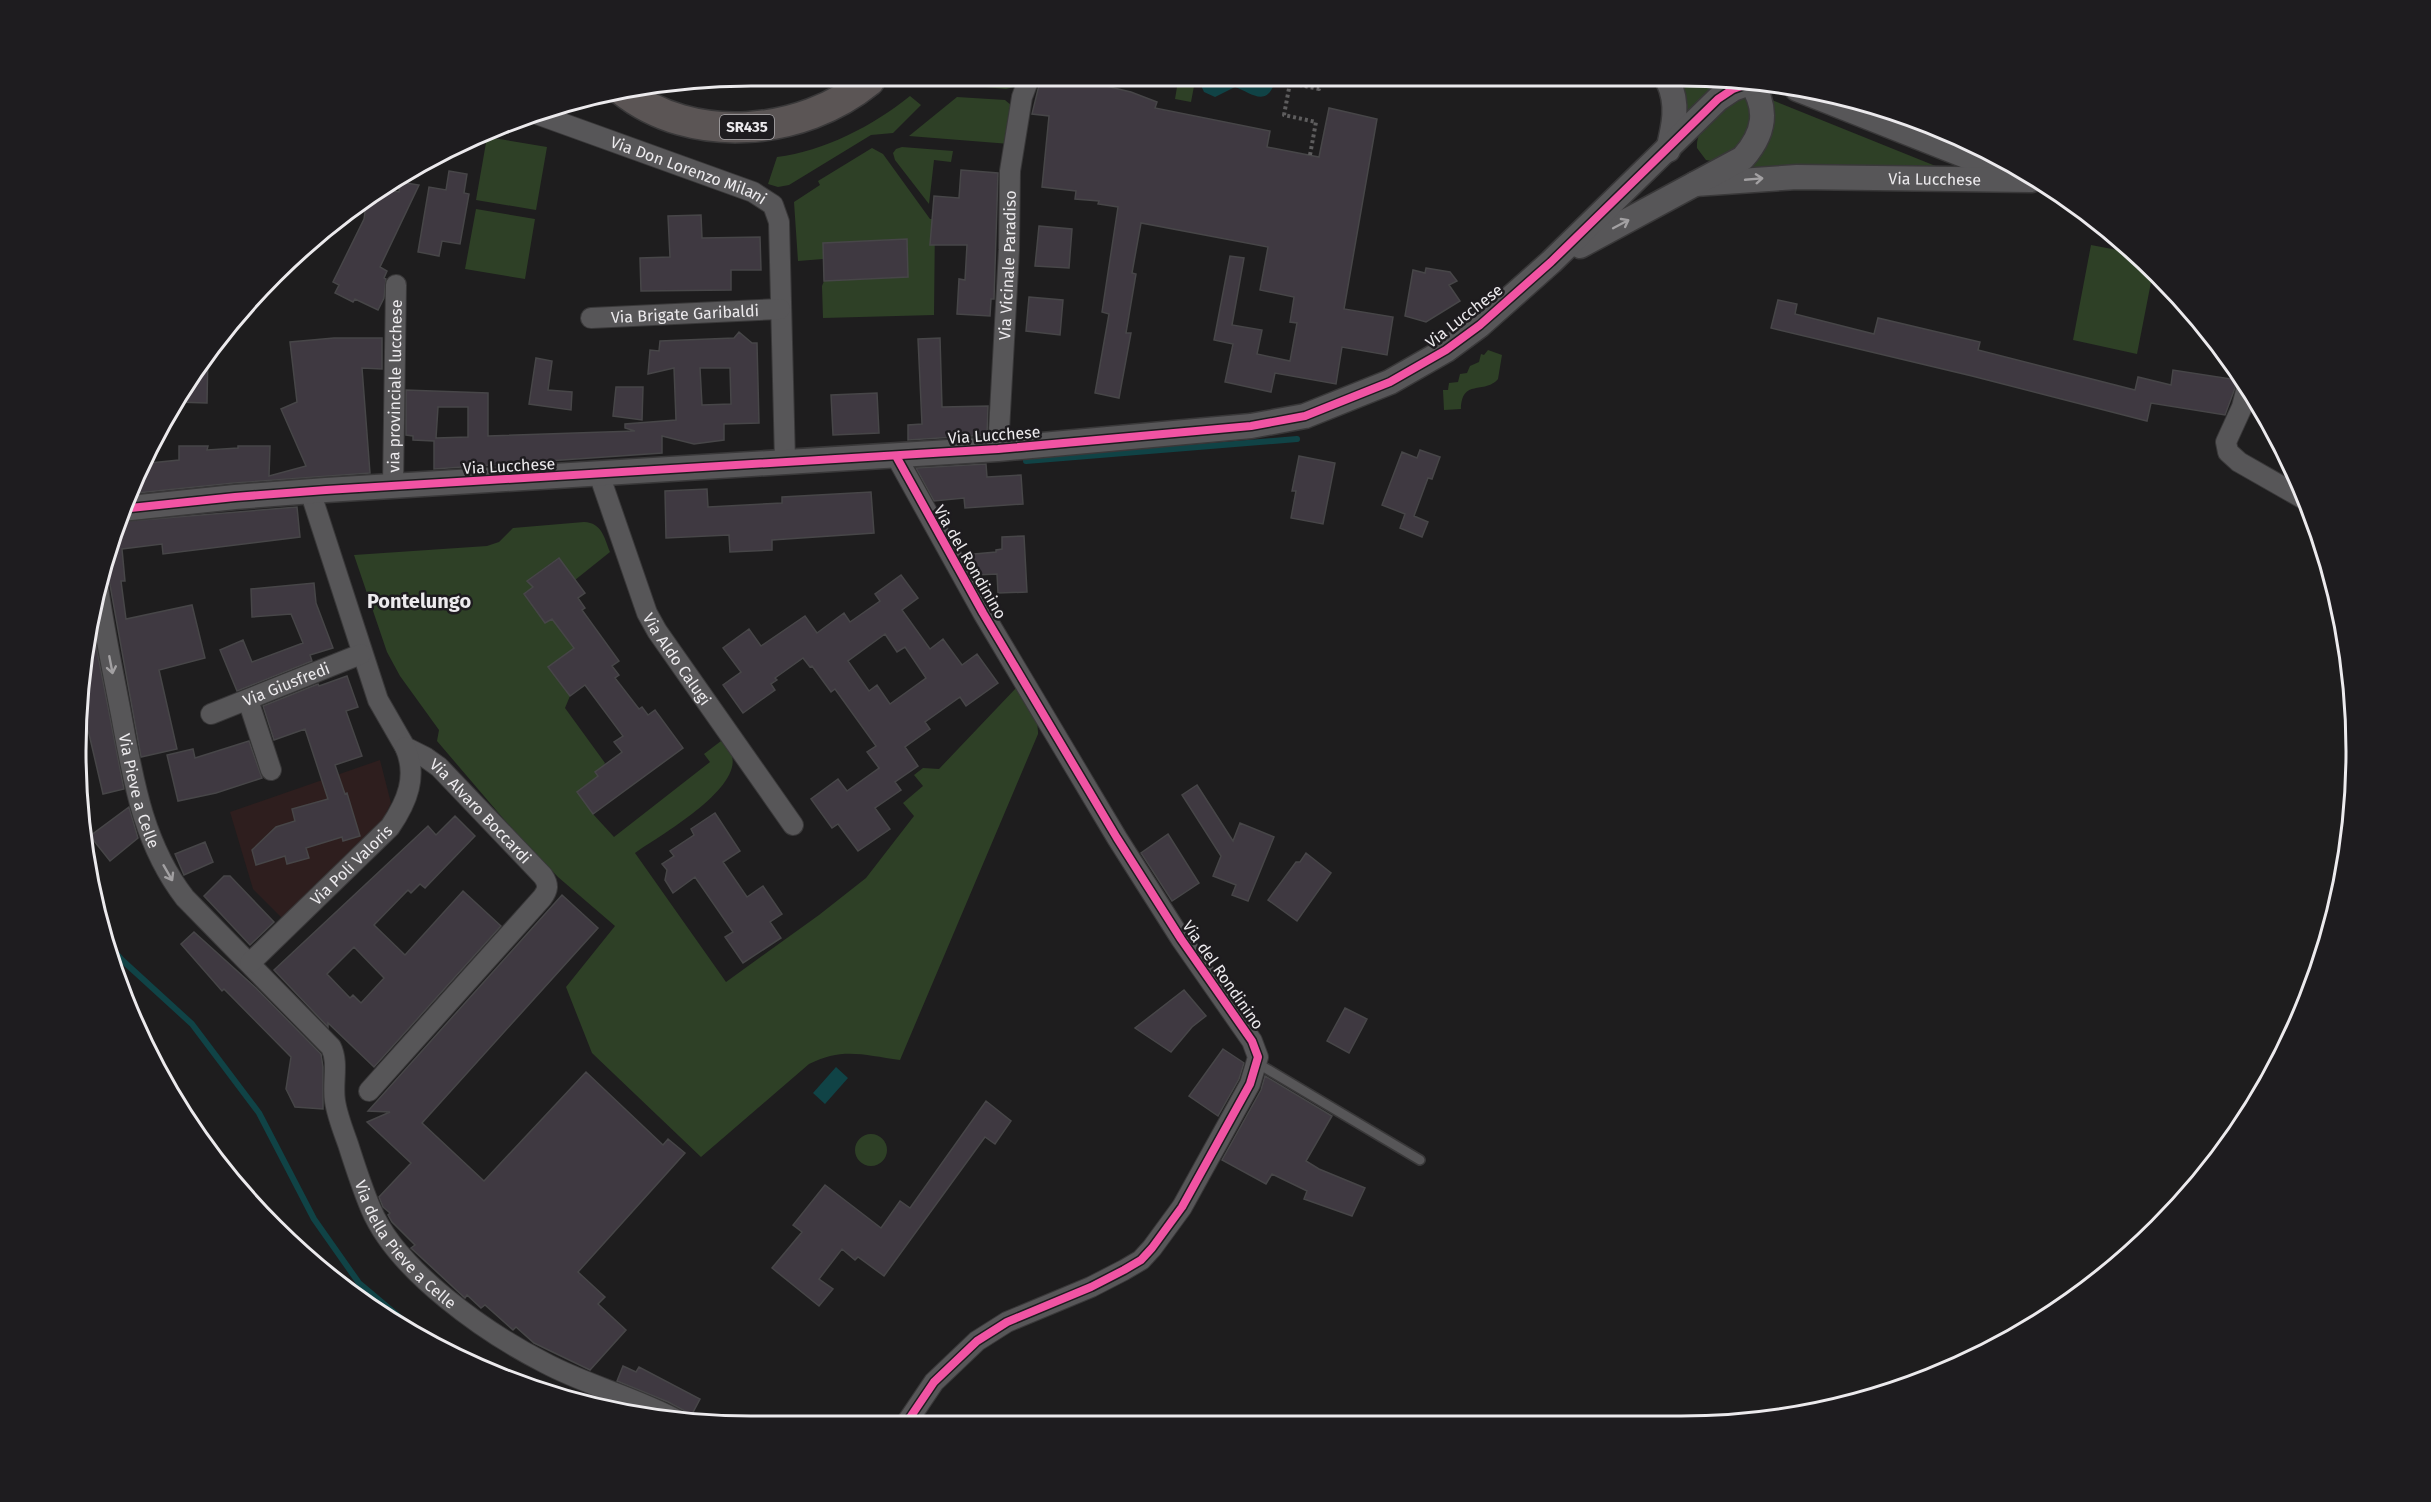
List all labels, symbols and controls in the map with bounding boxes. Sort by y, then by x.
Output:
road number: SR435 [720,115,774,139]
street label: Via Don Lorenzo Milani [608,132,770,208]
street label: Via Lucchese [1888,169,1981,189]
one-way arrow [1743,173,1763,184]
street label: Via Vicinale Paradiso [995,190,1019,341]
one-way arrow [1612,218,1629,230]
street label: Via Lucchese [1422,280,1506,352]
street label: via provinciale lucchese [384,299,405,473]
street label: Via Brigate Garibaldi [610,301,759,327]
street label: Via Lucchese [947,422,1041,448]
street label: Via Lucchese [462,454,556,478]
street label: Via del Rondinino [930,502,1010,622]
district label: Pontelungo [367,589,471,613]
street label: Via Aldo Calugi [639,609,715,709]
one-way arrow [106,655,117,675]
street label: Via Giusfredi [240,658,332,710]
street label: Via Pieve a Celle [115,732,164,851]
street label: Via Alvaro Boccardi [426,754,535,867]
street label: Via Poli Valoris [306,821,396,909]
one-way arrow [162,864,174,881]
street label: Via del Rondinino [1178,917,1268,1033]
street label: Via della Pieve a Celle [351,1177,460,1312]

